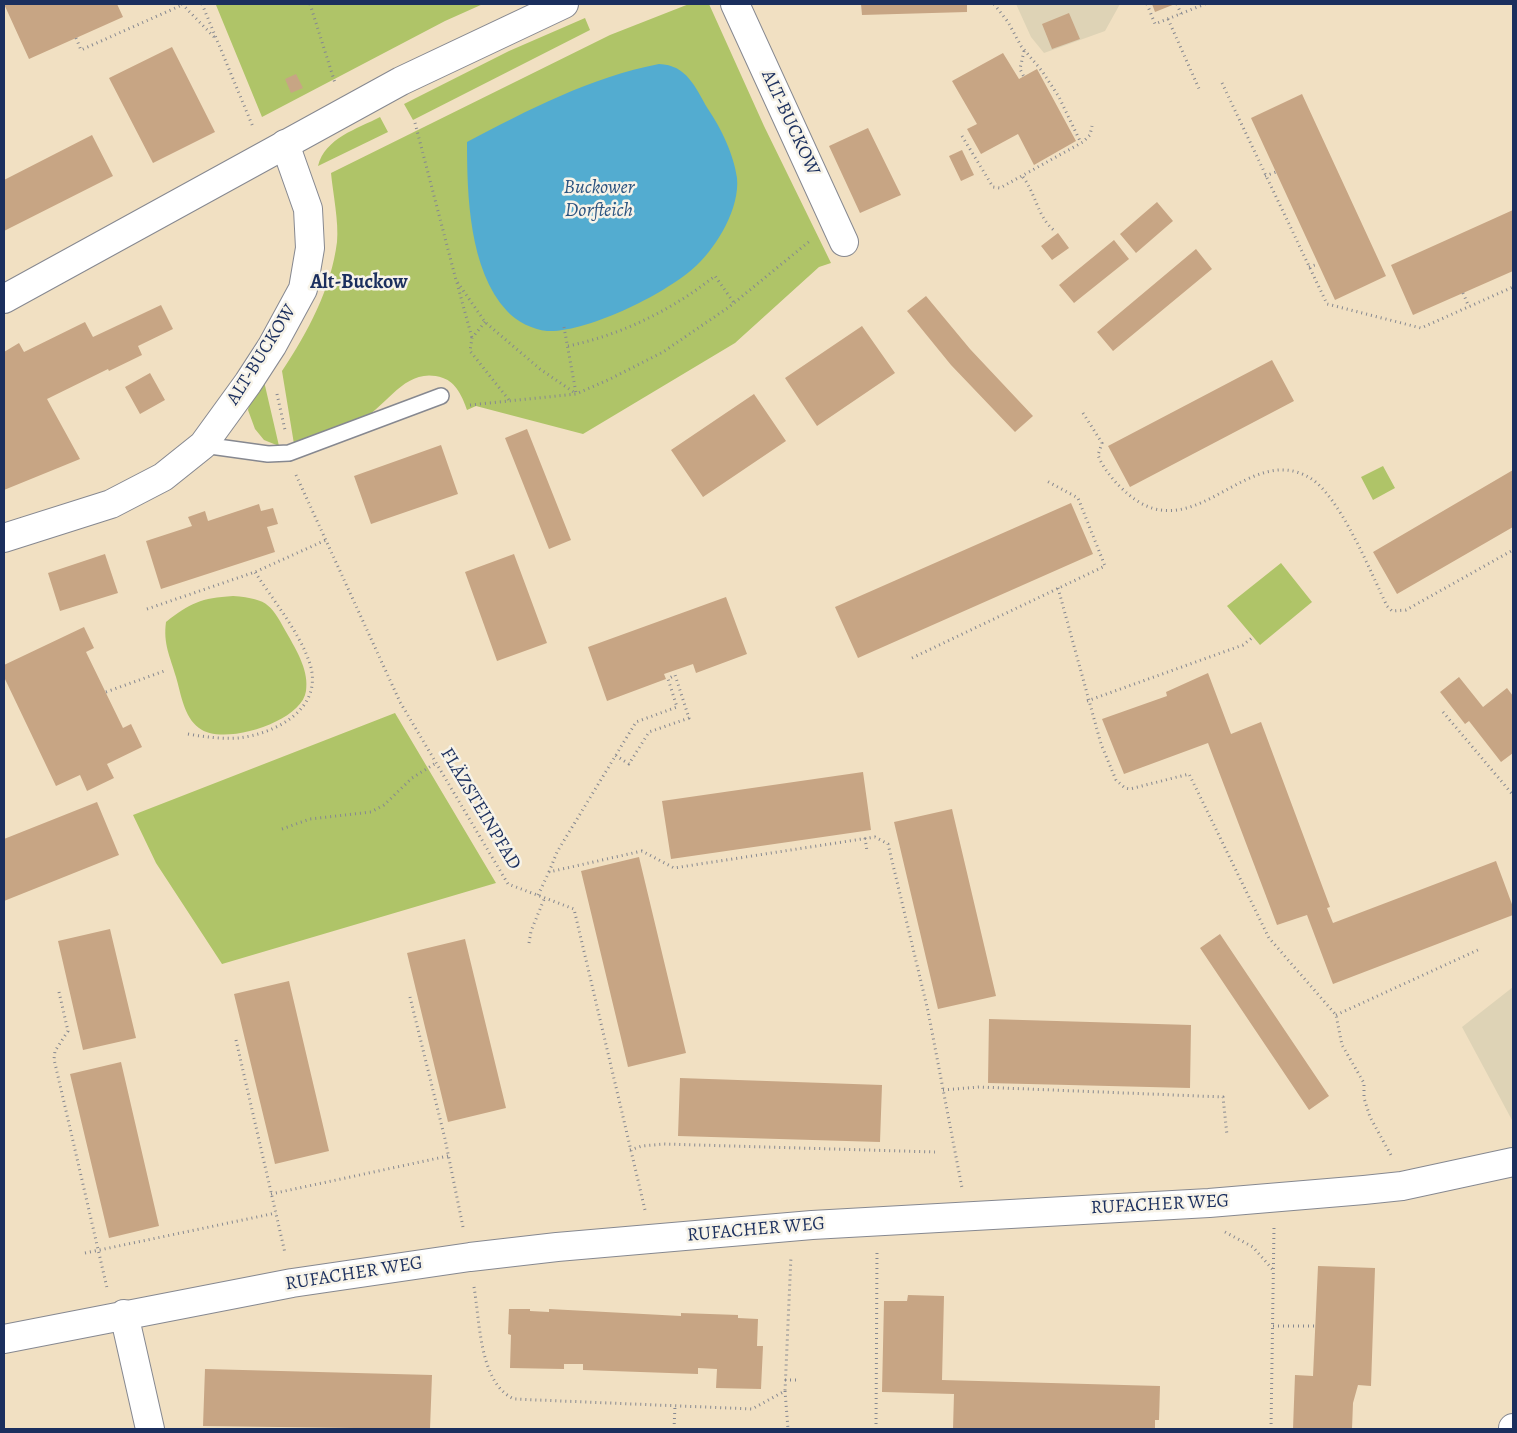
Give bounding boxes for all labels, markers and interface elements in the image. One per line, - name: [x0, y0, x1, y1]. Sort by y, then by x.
- street label: ALT-BUCKOW: [756, 67, 824, 179]
- water label: Buckower Dorfteich: [563, 176, 635, 223]
- district label: Alt-Buckow: [310, 271, 408, 295]
- street label: ALT-BUCKOW: [222, 301, 302, 409]
- street label: FLÄZSTEINPFAD: [435, 744, 525, 874]
- street label: RUFACHER WEG: [1090, 1190, 1230, 1220]
- street label: RUFACHER WEG: [686, 1213, 826, 1247]
- street label: RUFACHER WEG: [284, 1252, 424, 1296]

